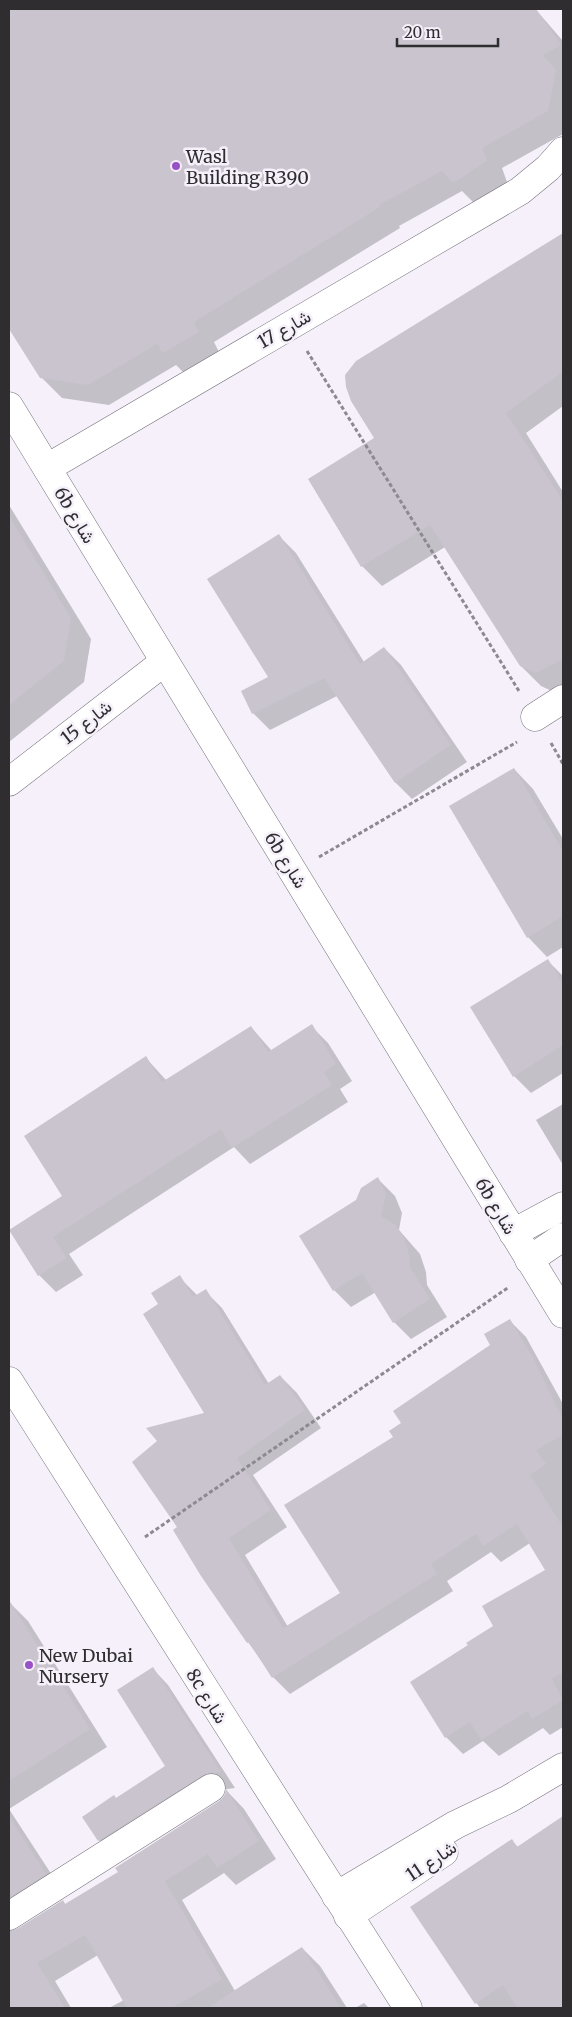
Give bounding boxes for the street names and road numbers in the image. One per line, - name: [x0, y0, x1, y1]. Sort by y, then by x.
- street label: شارع 17: [253, 305, 315, 354]
- street label: 6b شارع: [48, 482, 101, 548]
- street label: شارع 15: [56, 695, 117, 750]
- street label: 6b شارع: [259, 828, 312, 893]
- street label: 6b شارع: [469, 1173, 522, 1239]
- street label: 8c شارع: [180, 1664, 233, 1728]
- street label: شارع 11: [401, 1836, 461, 1887]

